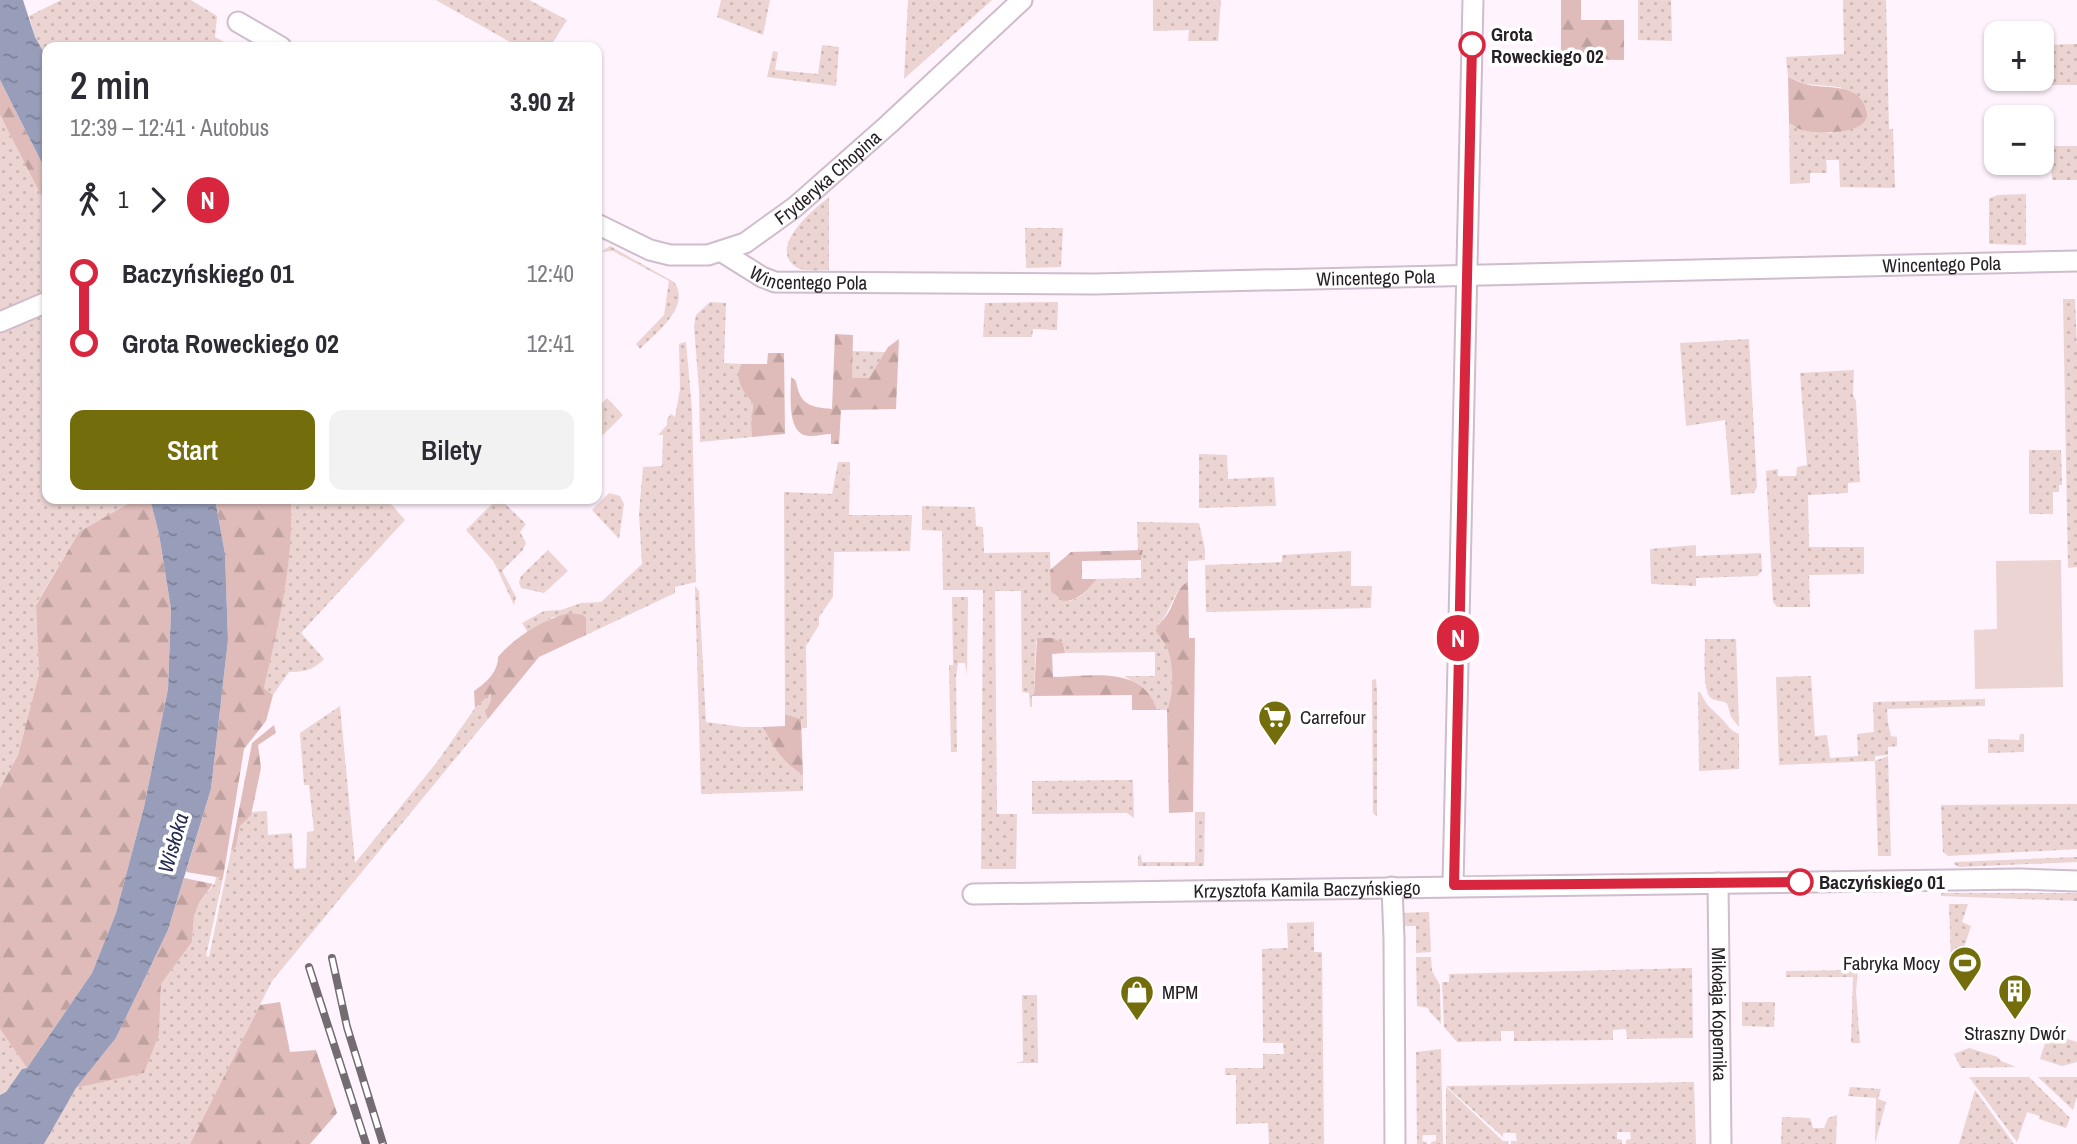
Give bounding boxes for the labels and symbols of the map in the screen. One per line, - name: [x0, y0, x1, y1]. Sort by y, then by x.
- place label: Grota Roweckiego 02: [1491, 21, 1604, 69]
- marker: Grota Roweckiego 02: [1459, 32, 1485, 58]
- street label: Fryderyka Chopina: [769, 124, 886, 231]
- street label: Wincentego Pola: [1882, 250, 2002, 279]
- street label: Wincentego Pola: [744, 259, 868, 296]
- street label: Wincentego Pola: [1316, 263, 1436, 292]
- line badge: N: [1435, 615, 1481, 661]
- supermarket icon: Carrefour: [1256, 698, 1294, 747]
- place label: Carrefour: [1300, 704, 1367, 730]
- water label: Wisłoka: [151, 810, 195, 876]
- marker: Baczyńskiego 01: [1787, 869, 1813, 895]
- place label: Baczyńskiego 01: [1819, 869, 1945, 895]
- street label: Krzysztofa Kamila Baczyńskiego: [1193, 875, 1421, 904]
- sports icon: Fabryka Mocy: [1946, 944, 1984, 993]
- street label: Mikołaja Kopernika: [1706, 947, 1733, 1081]
- place label: Fabryka Mocy: [1843, 950, 1940, 976]
- building icon: Straszny Dwór: [1996, 972, 2034, 1021]
- shop icon: MPM: [1118, 973, 1156, 1022]
- place label: MPM: [1162, 979, 1198, 1005]
- place label: Straszny Dwór: [1964, 1020, 2066, 1046]

